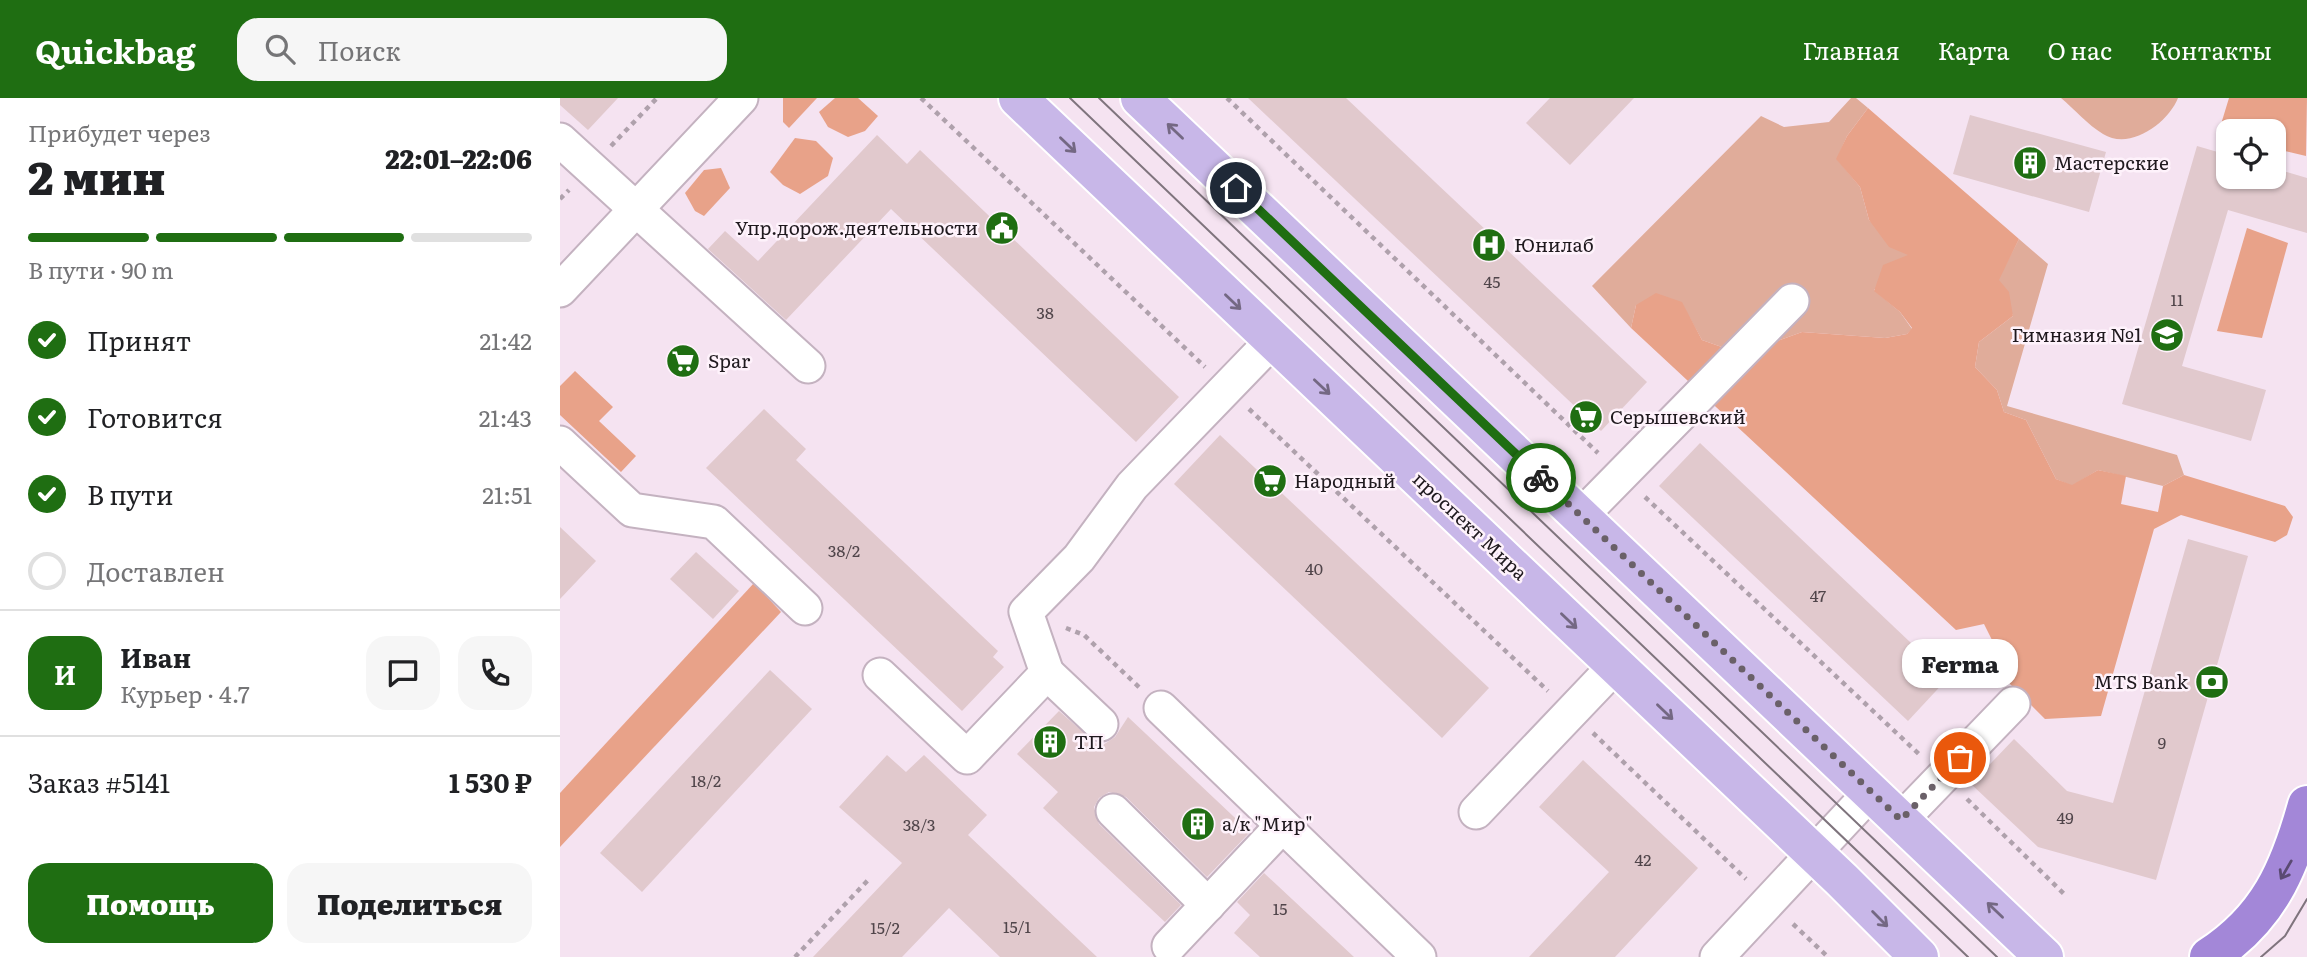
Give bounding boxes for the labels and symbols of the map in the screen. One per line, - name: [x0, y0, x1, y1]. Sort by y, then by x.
- one-way arrow: [1167, 122, 1184, 139]
- one-way arrow: [1059, 137, 1077, 153]
- building icon: Мастерские: [2011, 144, 2049, 182]
- place label: Мастерские: [2054, 148, 2169, 176]
- pin: [1206, 158, 1266, 218]
- public building icon: Упр.дорож.деятельности: [983, 209, 1021, 247]
- place label: Упр.дорож.деятельности: [735, 213, 978, 241]
- hospital icon: Юнилаб: [1470, 226, 1508, 264]
- place label: Юнилаб: [1514, 230, 1594, 258]
- house number: 45: [1484, 269, 1500, 293]
- house number: 11: [2170, 287, 2184, 311]
- one-way arrow: [1224, 293, 1241, 310]
- house number: 38: [1036, 300, 1054, 324]
- school or university icon: Гимназия №1: [2148, 316, 2186, 354]
- place label: Гимназия №1: [2012, 320, 2142, 348]
- supermarket icon: Spar: [664, 342, 702, 380]
- place label: Spar: [708, 346, 750, 374]
- one-way arrow: [1313, 378, 1330, 395]
- supermarket icon: Серышевский: [1567, 398, 1605, 436]
- place label: Серышевский: [1610, 402, 1746, 430]
- courier: [1506, 443, 1576, 513]
- supermarket icon: Народный: [1251, 462, 1289, 500]
- street label: проспект Мира: [1407, 465, 1535, 586]
- place label: Народный: [1294, 466, 1396, 494]
- house number: 38/2: [828, 538, 860, 562]
- house number: 40: [1305, 556, 1323, 580]
- house number: 47: [1810, 583, 1826, 607]
- one-way arrow: [1560, 612, 1577, 629]
- callout: Ferma: [1902, 639, 2018, 688]
- bank icon: MTS Bank: [2193, 663, 2231, 701]
- place label: MTS Bank: [2094, 667, 2188, 695]
- one-way arrow: [1656, 704, 1673, 721]
- building icon: ТП: [1031, 723, 1069, 761]
- place label: ТП: [1074, 727, 1104, 755]
- pin: [1930, 728, 1990, 788]
- house number: 9: [2158, 730, 2166, 754]
- house number: 18/2: [691, 768, 721, 792]
- building icon: а/к "Мир": [1179, 805, 1217, 843]
- house number: 49: [2056, 805, 2074, 829]
- place label: а/к "Мир": [1222, 809, 1313, 837]
- house number: 38/3: [903, 812, 935, 836]
- house number: 42: [1635, 847, 1651, 871]
- one-way arrow: [2279, 859, 2293, 879]
- house number: 15: [1273, 896, 1287, 920]
- one-way arrow: [1987, 901, 2004, 918]
- one-way arrow: [1872, 910, 1889, 927]
- house number: 15/1: [1003, 914, 1031, 938]
- house number: 15/2: [870, 915, 900, 939]

